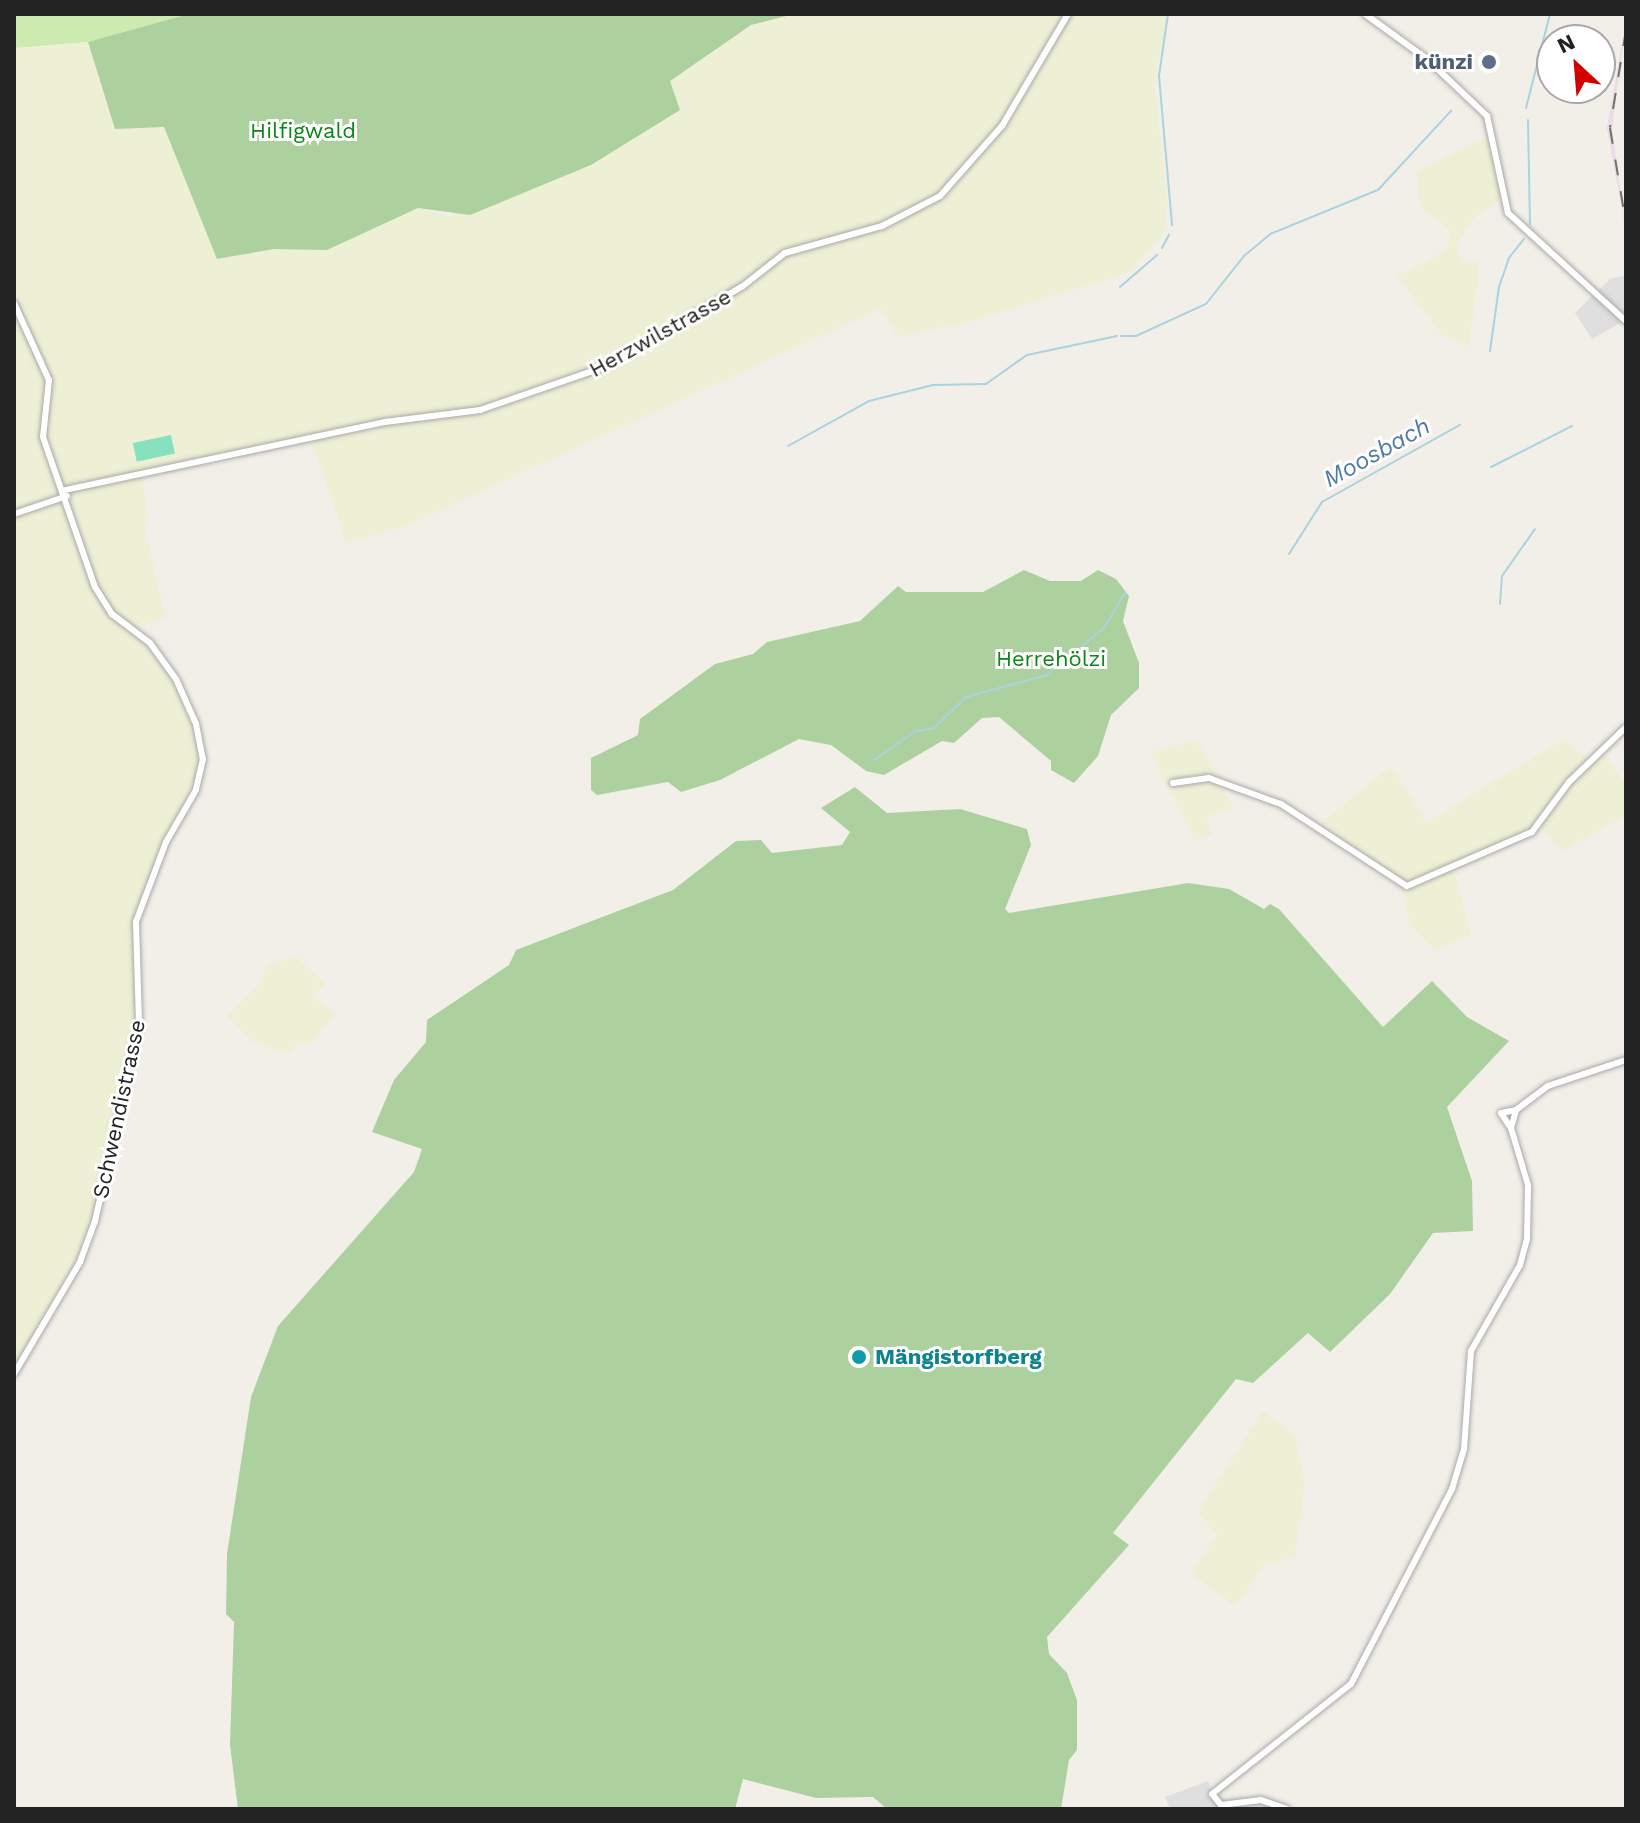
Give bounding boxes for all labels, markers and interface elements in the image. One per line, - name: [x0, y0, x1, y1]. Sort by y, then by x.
- north arrow: [1536, 24, 1616, 104]
- text: N: [1553, 29, 1579, 59]
- place label: künzi: [1414, 49, 1473, 75]
- marker: künzi: [1480, 53, 1498, 71]
- park label: Hilfigwald: [250, 118, 356, 144]
- street label: Herzwilstrasse: [584, 283, 736, 383]
- water label: Moosbach: [1319, 412, 1435, 494]
- park label: Herrehölzi: [996, 646, 1106, 672]
- street label: Schwendistrasse: [87, 1017, 151, 1201]
- place label: Mängistorfberg: [875, 1344, 1041, 1370]
- marker: Mängistorfberg: [850, 1348, 868, 1366]

